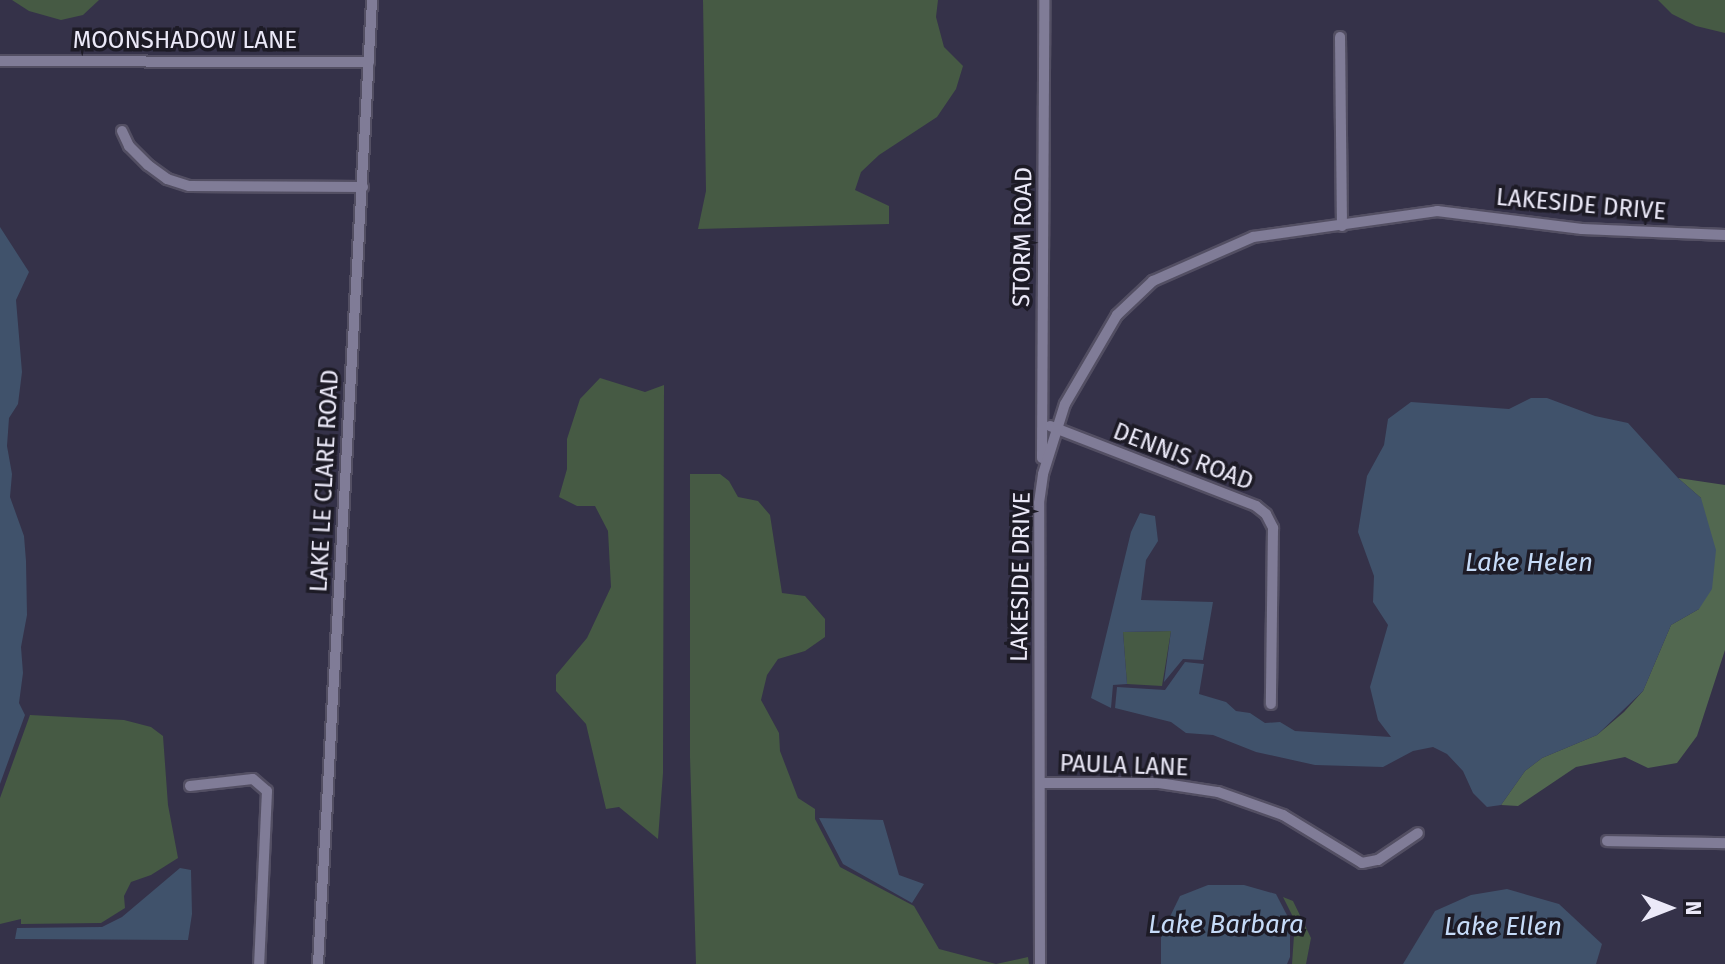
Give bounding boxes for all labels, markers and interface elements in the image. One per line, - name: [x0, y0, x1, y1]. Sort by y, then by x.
- street label: MOONSHADOW LANE: [73, 27, 297, 55]
- street label: STORM ROAD: [1007, 167, 1039, 307]
- street label: LAKESIDE DRIVE: [1495, 183, 1667, 227]
- street label: LAKE LE CLARE ROAD: [305, 369, 345, 593]
- street label: DENNIS ROAD: [1109, 417, 1257, 497]
- street label: LAKESIDE DRIVE: [1005, 492, 1037, 662]
- water label: Lake Helen: [1465, 547, 1593, 579]
- street label: PAULA LANE: [1059, 749, 1189, 783]
- north arrow: [1629, 868, 1709, 948]
- text: N: [1680, 901, 1707, 915]
- water label: Lake Barbara: [1148, 909, 1304, 941]
- water label: Lake Ellen: [1444, 911, 1562, 943]

